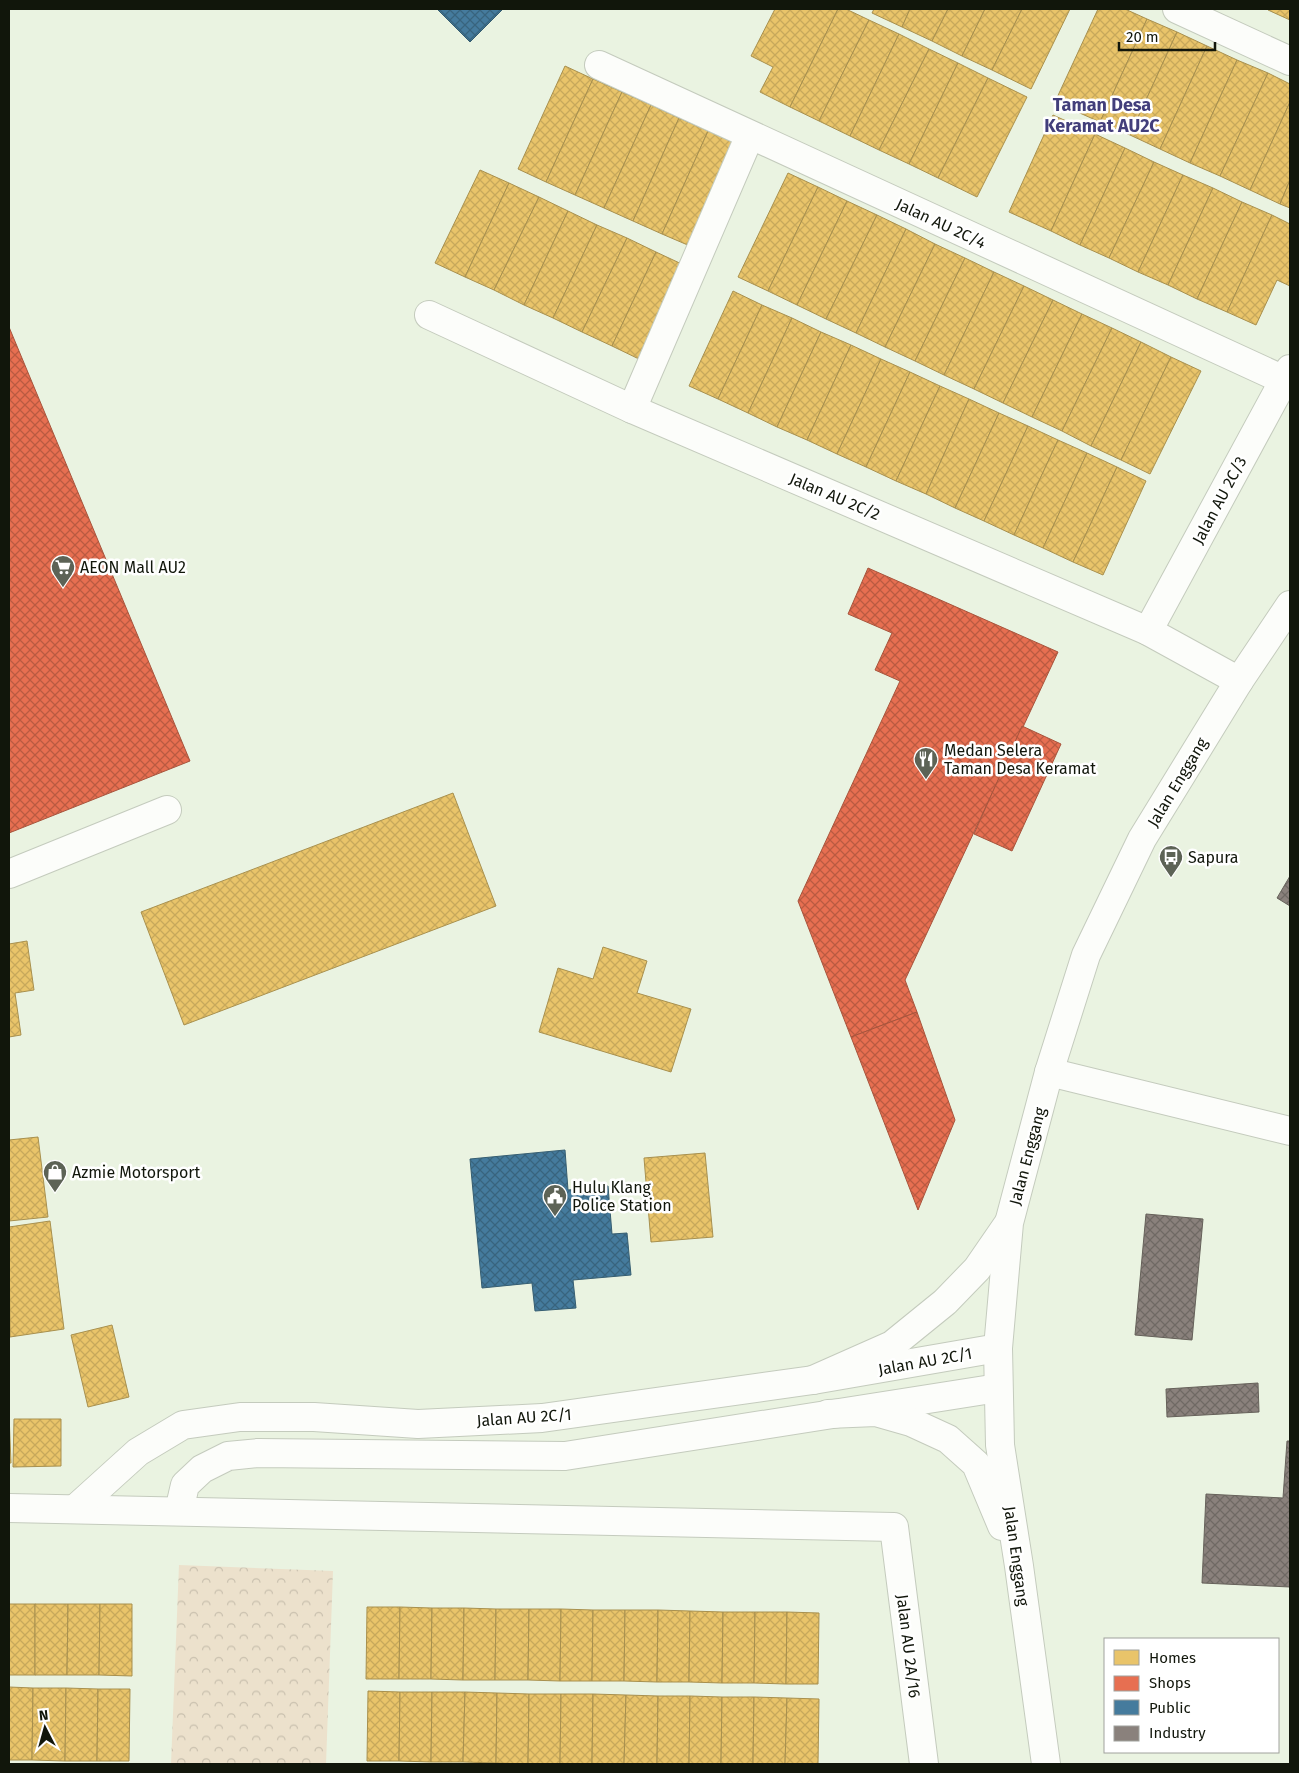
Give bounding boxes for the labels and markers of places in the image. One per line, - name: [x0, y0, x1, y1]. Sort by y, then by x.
- supermarket icon: AEON Mall AU2: [50, 554, 76, 588]
- place label: AEON Mall AU2: [80, 558, 186, 577]
- place label: Medan Selera Taman Desa Keramat: [944, 741, 1096, 778]
- restaurant icon: Medan Selera Taman Desa Keramat: [913, 746, 939, 780]
- bus stop icon: Sapura: [1158, 844, 1184, 878]
- place label: Sapura: [1188, 848, 1239, 867]
- shop icon: Azmie Motorsport: [42, 1159, 68, 1193]
- place label: Azmie Motorsport: [72, 1163, 200, 1182]
- place label: Hulu Klang Police Station: [572, 1178, 672, 1215]
- public building icon: Hulu Klang Police Station: [542, 1183, 568, 1217]

